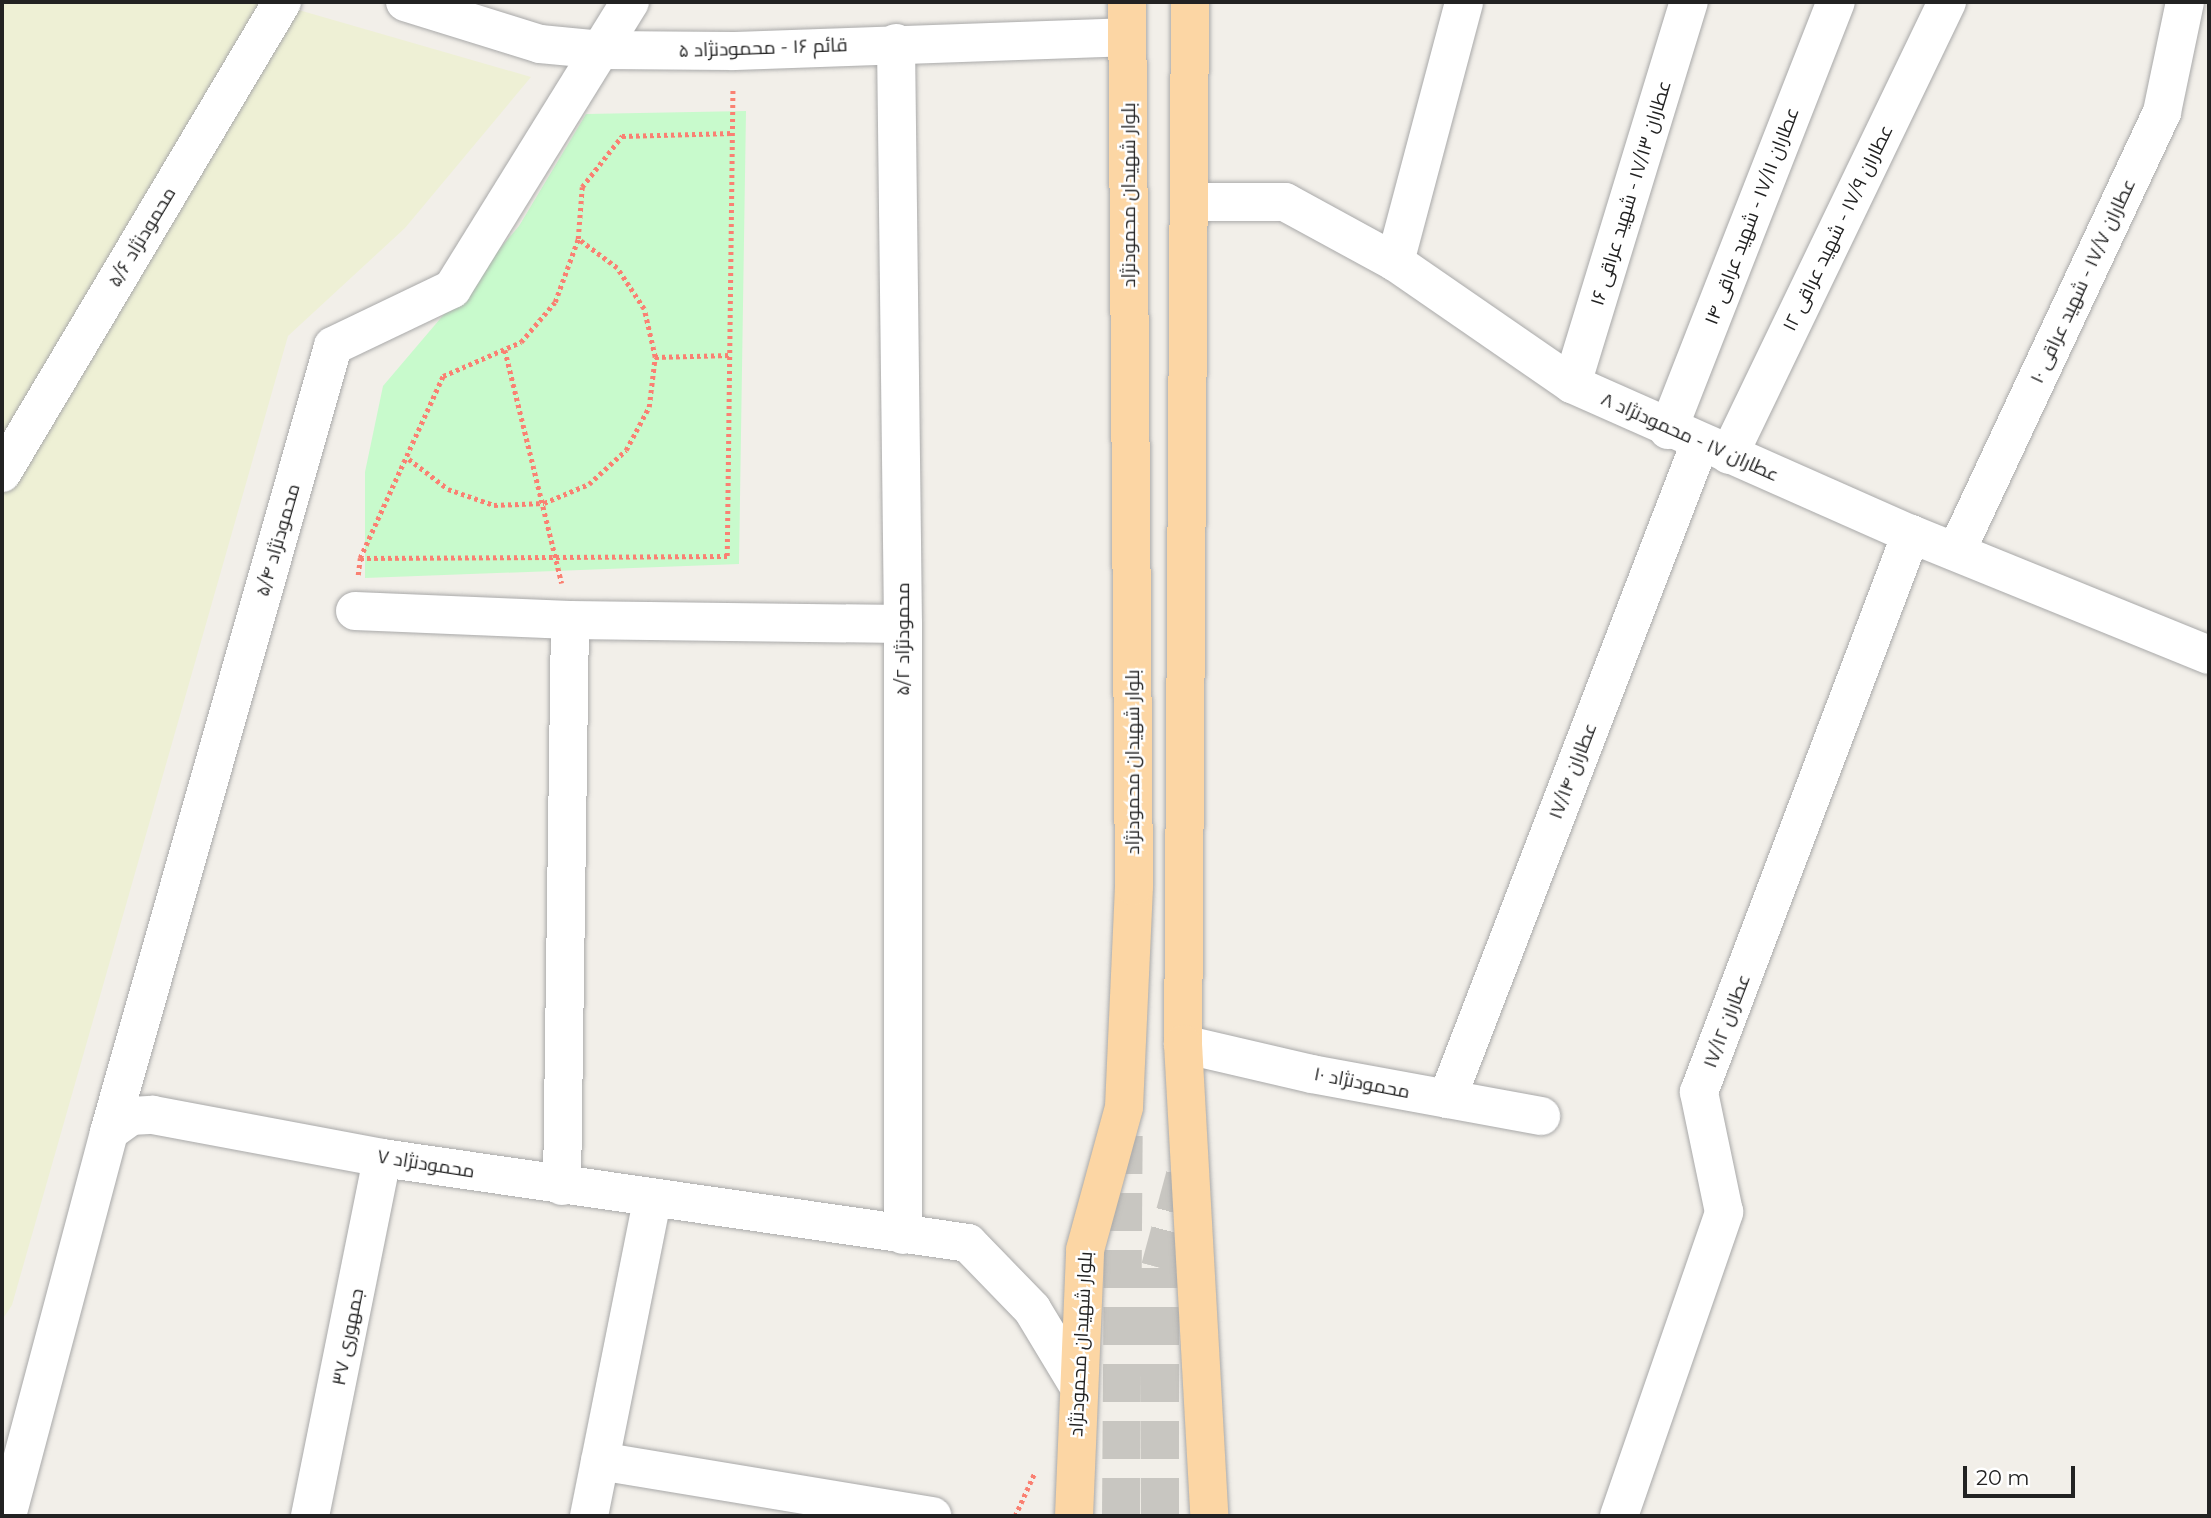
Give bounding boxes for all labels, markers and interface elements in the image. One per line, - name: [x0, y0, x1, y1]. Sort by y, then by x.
- street label: قائم ۱۶ - محمودنژاد ۵: [678, 34, 848, 62]
- street label: عطاران ۱۷/۱۳ - شهید عراقی ۱۶: [1586, 78, 1676, 308]
- street label: بلوار شهیدان محمودنژاد: [1118, 102, 1140, 288]
- street label: عطاران ۱۷/۱۱ - شهید عراقی ۱۴: [1700, 104, 1804, 328]
- street label: عطاران ۱۷/۹ - شهید عراقی ۱۲: [1778, 121, 1898, 335]
- street label: عطاران ۱۷/۷ - شهید عراقی ۱۰: [2026, 175, 2140, 387]
- street label: محمودنژاد ۵/۶: [103, 183, 181, 291]
- street label: عطاران ۱۷ - محمودنژاد ۸: [1598, 387, 1782, 487]
- street label: محمودنژاد ۵/۴: [251, 481, 305, 599]
- street label: محمودنژاد ۵/۲: [892, 582, 914, 696]
- street label: بلوار شهیدان محمودنژاد: [1122, 669, 1144, 855]
- street label: عطاران ۱۷/۱۴: [1544, 720, 1602, 822]
- street label: عطاران ۱۷/۱۲: [1699, 971, 1755, 1071]
- street label: محمودنژاد ۱۰: [1312, 1063, 1412, 1103]
- street label: محمودنژاد ۷: [376, 1145, 476, 1183]
- street label: بلوار شهیدان محمودنژاد: [1065, 1251, 1097, 1437]
- street label: جمهوری ۳۷: [327, 1286, 369, 1388]
- scale bar: [1966, 1452, 2078, 1496]
- text: 20 m: [1976, 1465, 2030, 1490]

